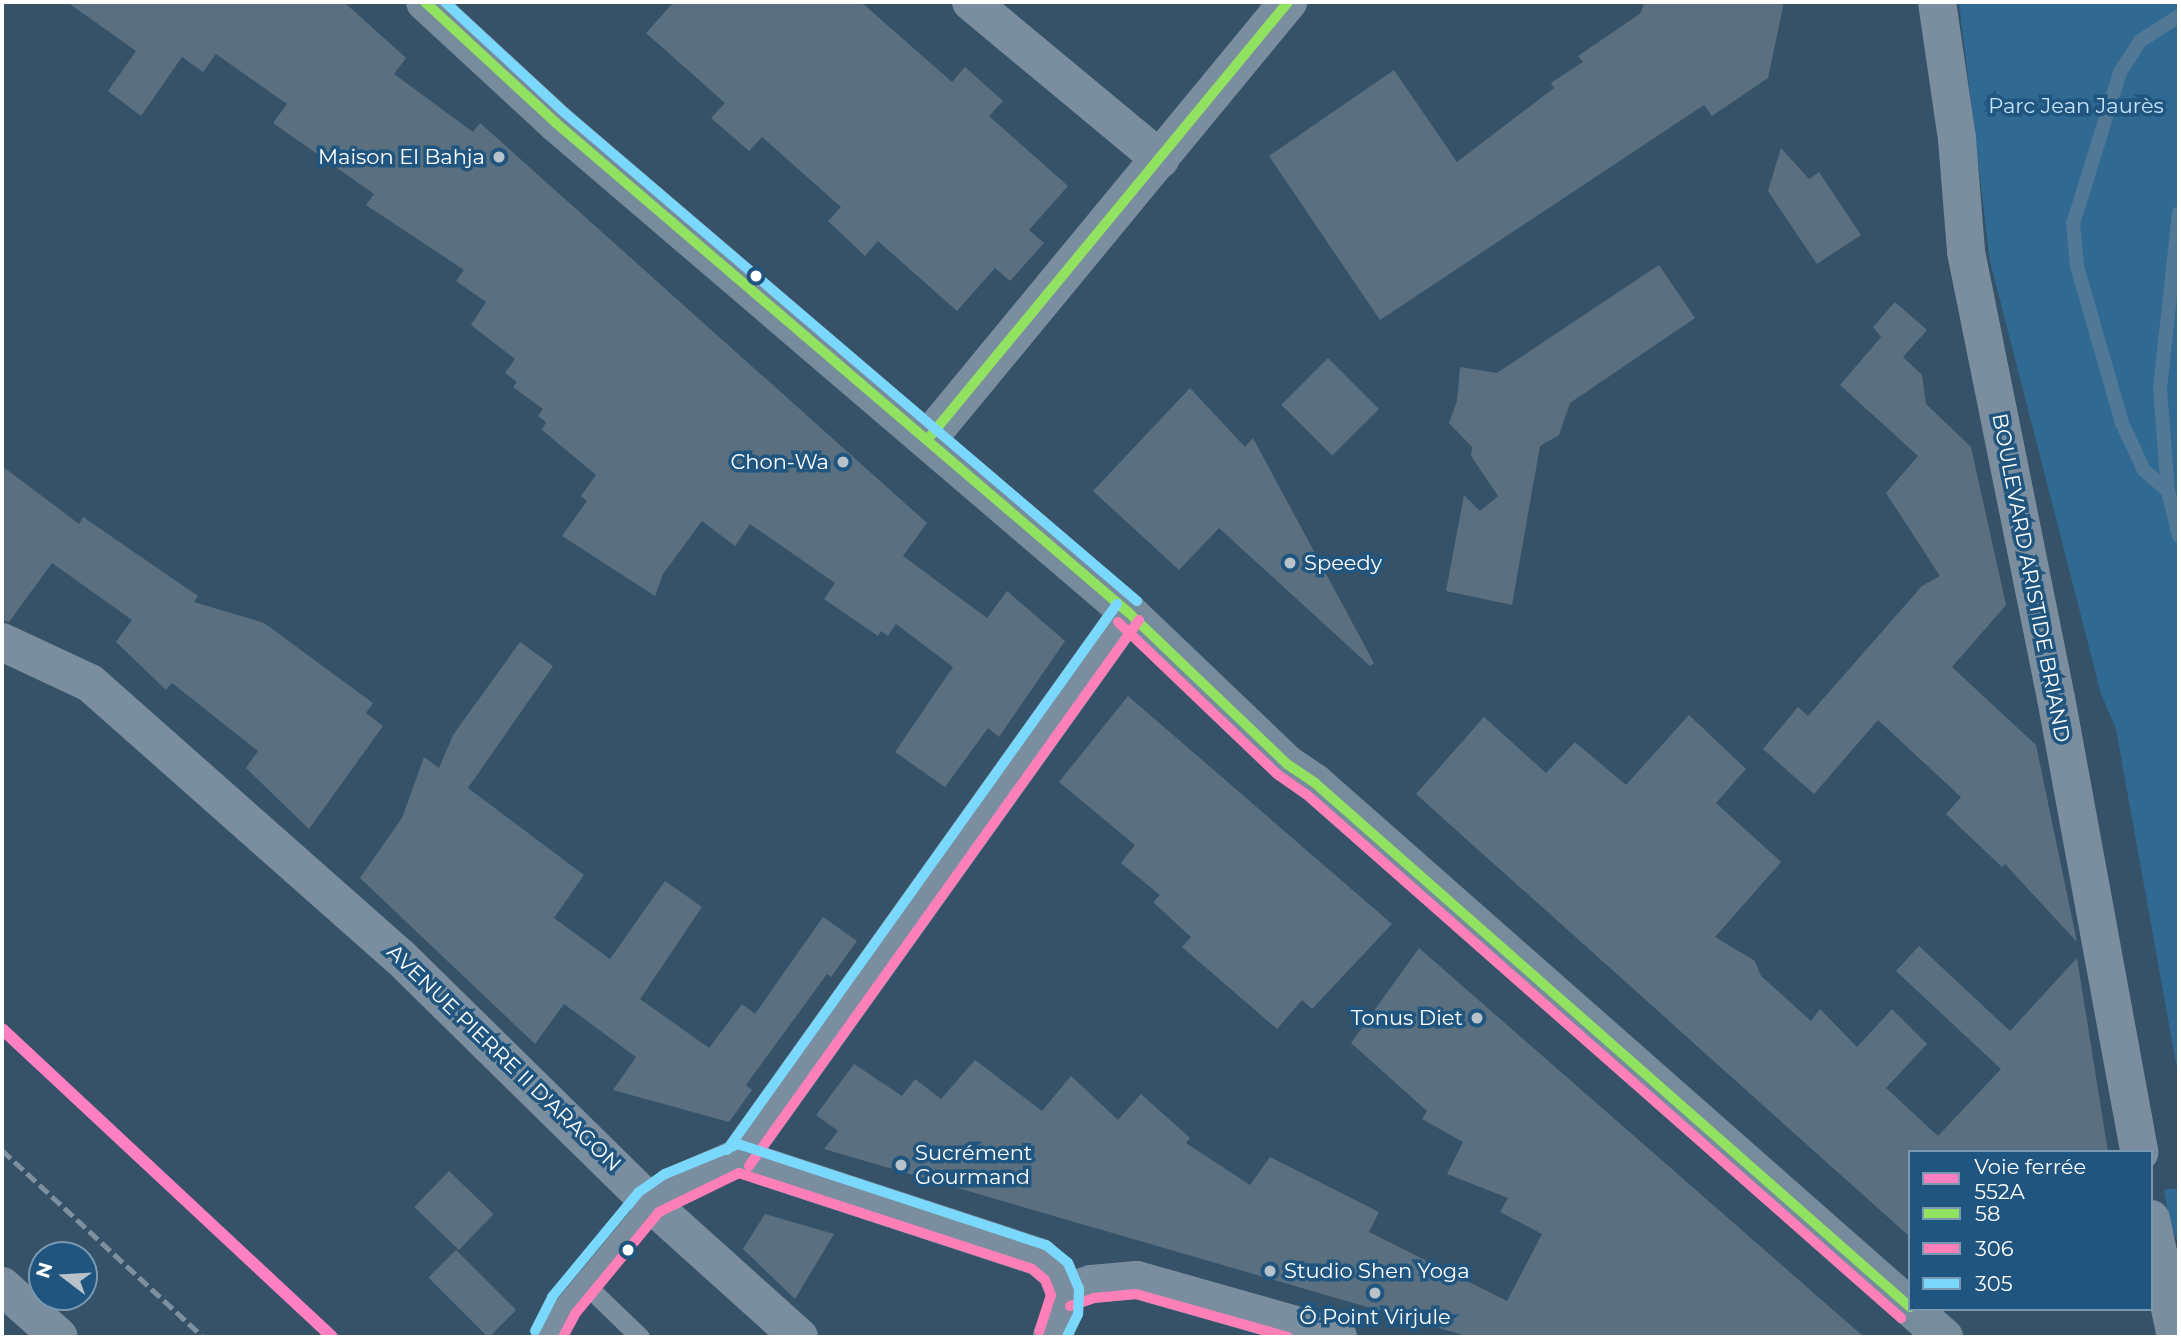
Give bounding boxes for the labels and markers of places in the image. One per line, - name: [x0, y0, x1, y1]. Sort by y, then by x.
- place label: Maison El Bahja: [318, 144, 485, 170]
- marker: Maison El Bahja: [491, 149, 507, 165]
- unlabelled marker: [749, 269, 763, 283]
- place label: Chon-Wa: [730, 449, 829, 475]
- marker: Chon-Wa: [835, 454, 851, 470]
- place label: Speedy: [1304, 550, 1382, 576]
- marker: Speedy: [1282, 555, 1298, 571]
- place label: Tonus Diet: [1351, 1005, 1463, 1031]
- marker: Tonus Diet: [1469, 1010, 1485, 1026]
- place label: Sucrément Gourmand: [915, 1140, 1032, 1190]
- marker: Sucrément Gourmand: [893, 1157, 909, 1173]
- unlabelled marker: [621, 1243, 635, 1257]
- place label: Studio Shen Yoga: [1284, 1258, 1470, 1284]
- marker: Studio Shen Yoga: [1262, 1263, 1278, 1279]
- marker: Ô Point Virjule: [1367, 1285, 1383, 1301]
- place label: Ô Point Virjule: [1299, 1304, 1451, 1330]

